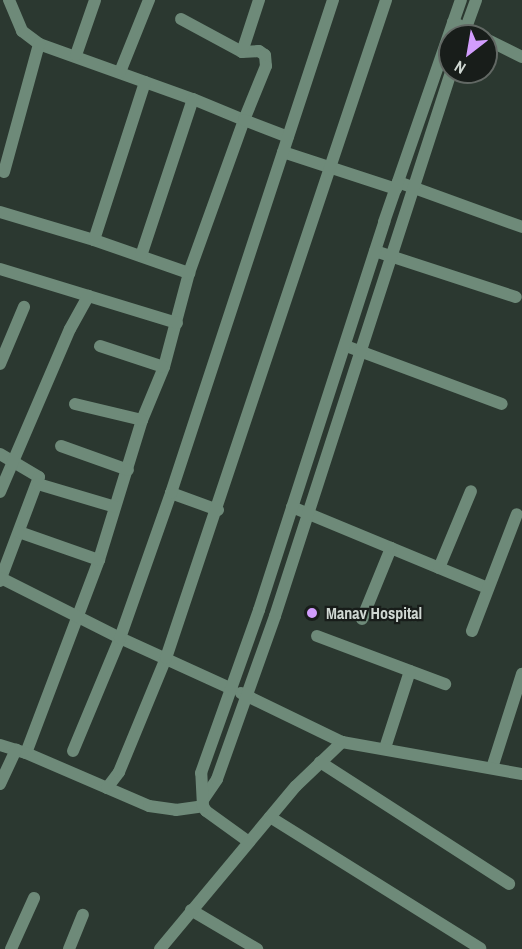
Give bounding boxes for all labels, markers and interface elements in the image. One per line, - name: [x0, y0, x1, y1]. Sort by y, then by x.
- north arrow: [438, 24, 498, 84]
- text: N: [450, 56, 469, 80]
- place label: Manav Hospital: [326, 603, 422, 623]
- marker: Manav Hospital: [303, 604, 321, 622]

